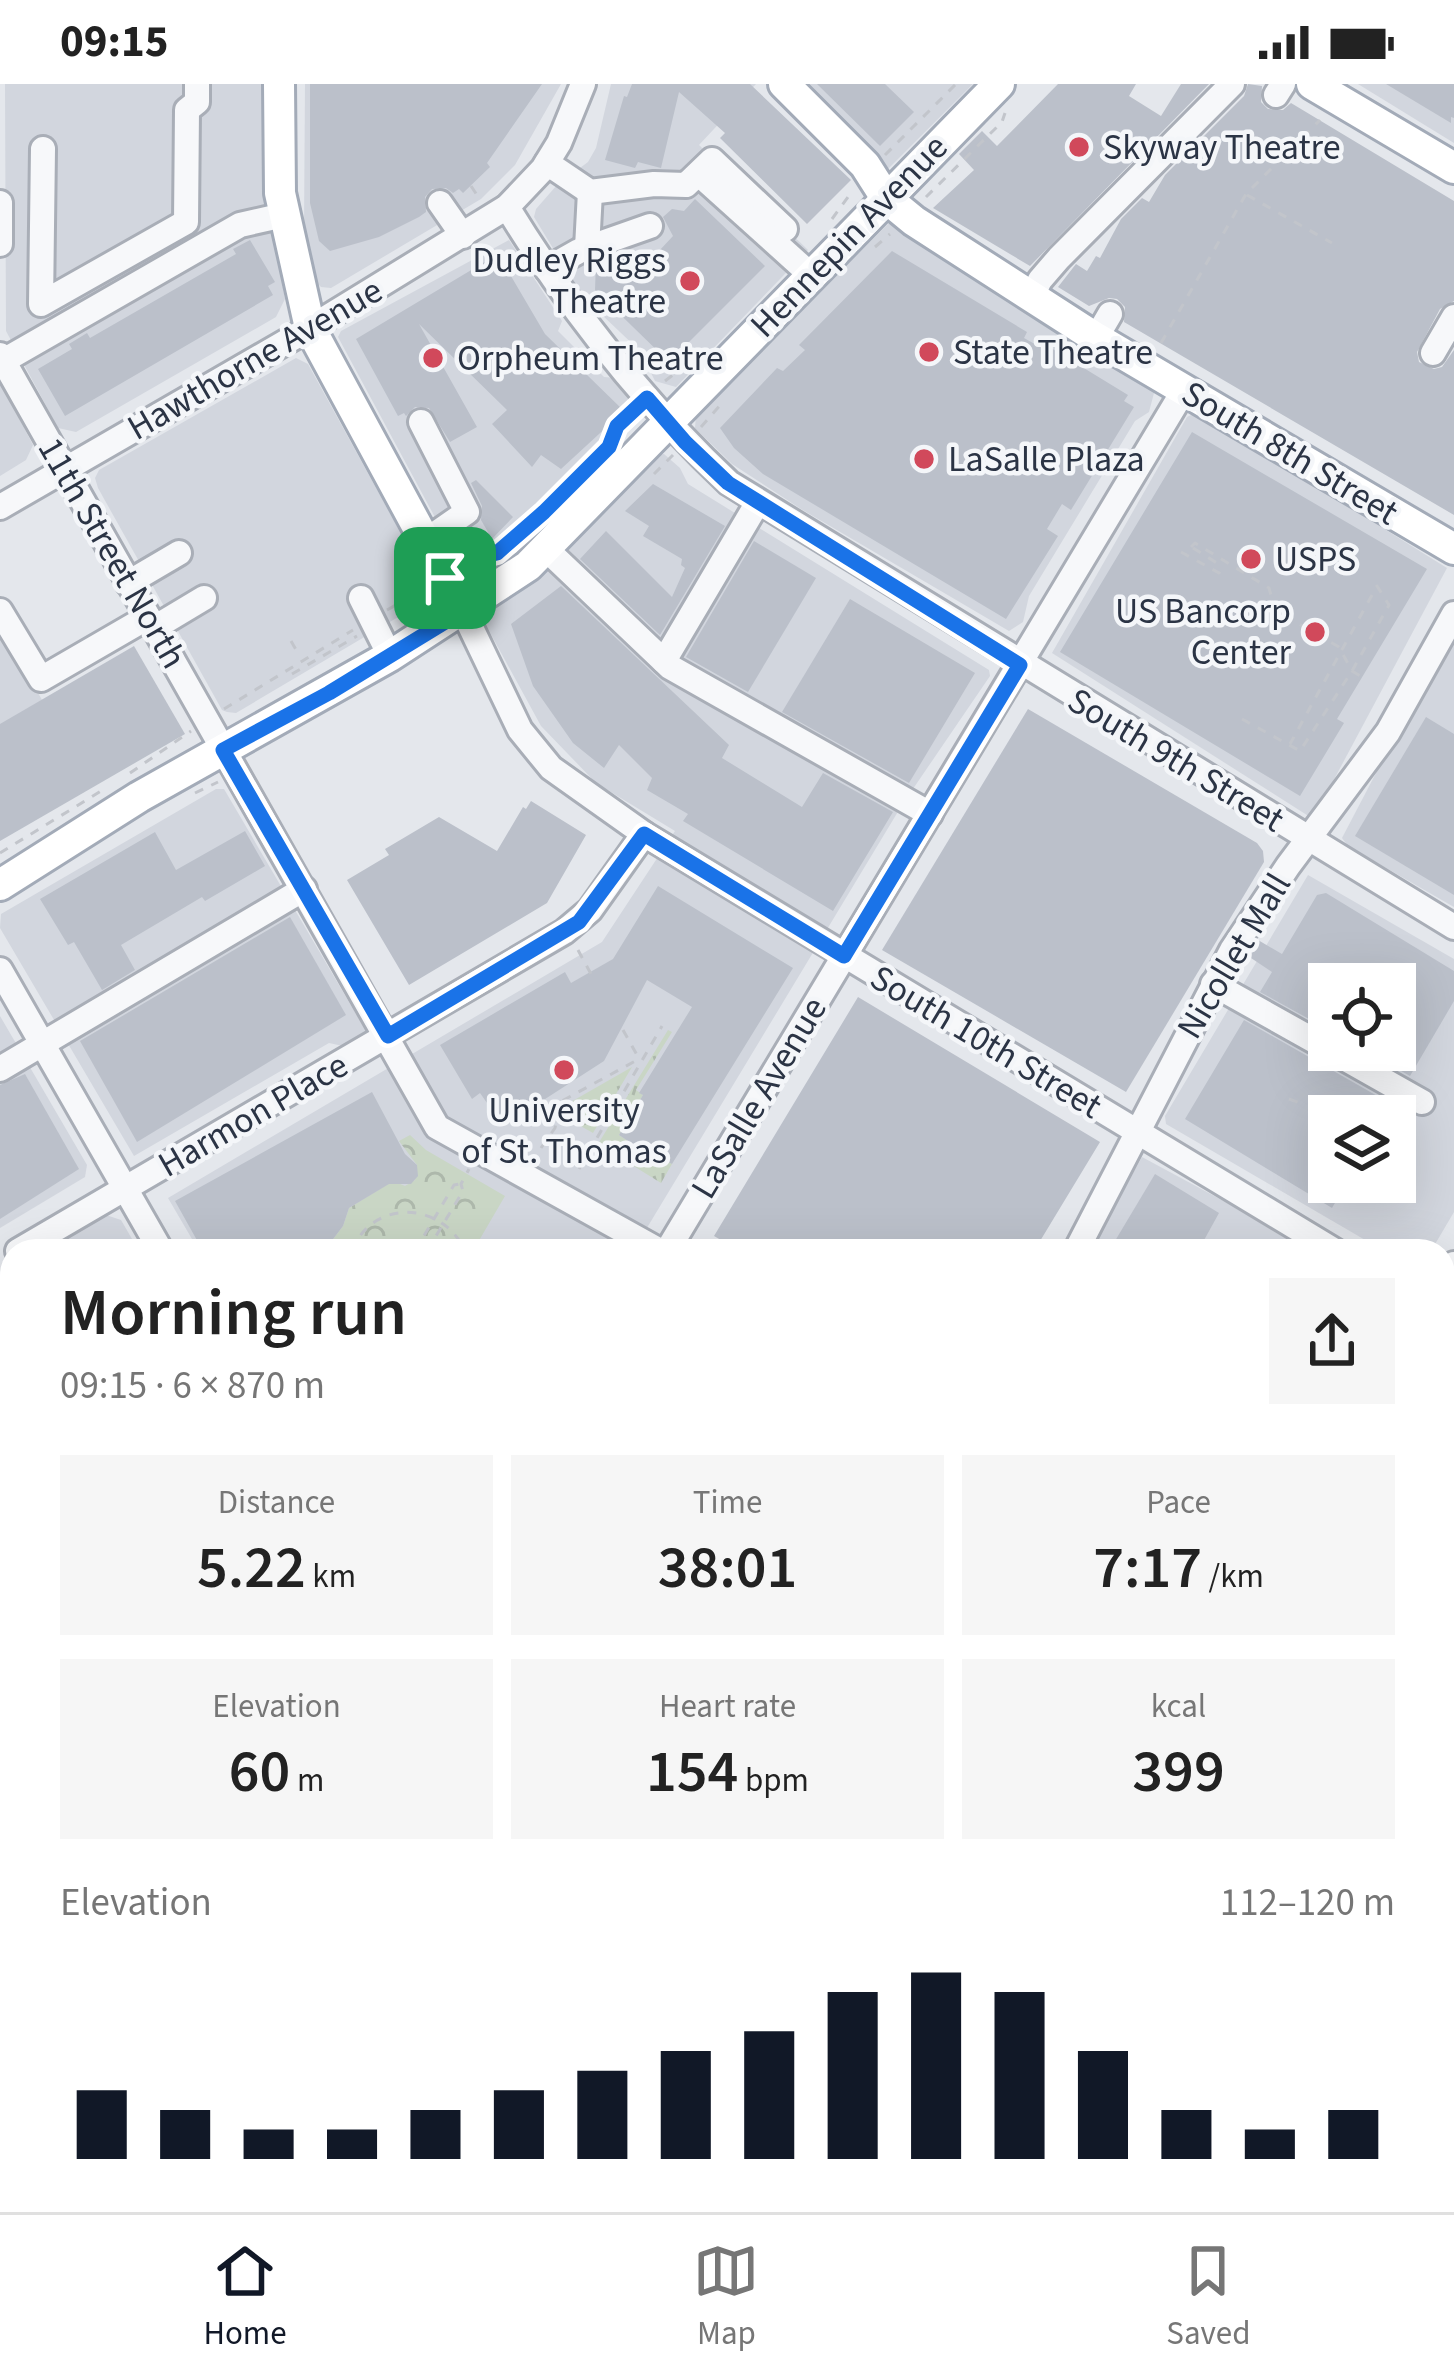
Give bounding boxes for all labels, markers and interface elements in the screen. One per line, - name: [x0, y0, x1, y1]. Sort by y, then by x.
- text: 09:15: [60, 10, 169, 74]
- place label: Skyway Theatre: [1103, 122, 1341, 173]
- street label: Hennepin Avenue: [739, 123, 959, 349]
- marker: Skyway Theatre: [1066, 134, 1092, 160]
- place label: Dudley Riggs Theatre: [472, 235, 666, 327]
- street label: Hawthorne Avenue: [118, 265, 392, 453]
- marker: Dudley Riggs Theatre: [677, 268, 703, 294]
- place label: State Theatre: [953, 327, 1153, 378]
- place label: Orpheum Theatre: [457, 333, 724, 384]
- marker: State Theatre: [916, 339, 942, 365]
- marker: Orpheum Theatre: [420, 345, 446, 371]
- street label: South 8th Street: [1172, 368, 1408, 538]
- street label: 11th Street North: [25, 428, 199, 678]
- place label: LaSalle Plaza: [948, 434, 1145, 485]
- marker: LaSalle Plaza: [911, 446, 937, 472]
- pin: [394, 527, 496, 629]
- place label: USPS: [1275, 534, 1356, 585]
- icon: arrive: [412, 545, 478, 611]
- marker: USPS: [1238, 546, 1264, 572]
- place label: US Bancorp Center: [1115, 586, 1291, 678]
- marker: US Bancorp Center: [1302, 619, 1328, 645]
- street label: South 9th Street: [1058, 675, 1294, 845]
- street label: Nicollet Mall: [1164, 863, 1304, 1049]
- street label: South 10th Street: [860, 953, 1112, 1131]
- map controls: [1308, 963, 1416, 1203]
- button: locate: [1308, 963, 1416, 1071]
- street label: LaSalle Avenue: [679, 987, 839, 1209]
- street label: Harmon Place: [149, 1040, 357, 1190]
- marker: University of St. Thomas: [551, 1057, 577, 1083]
- place label: University of St. Thomas: [461, 1085, 667, 1177]
- button: layers: [1308, 1095, 1416, 1203]
- text: Morning run: [60, 1266, 407, 1360]
- button: share: [1269, 1278, 1395, 1404]
- text: 09:15 · 6 × 870 m: [60, 1358, 325, 1414]
- text: Distance: [218, 1479, 335, 1526]
- text: Time: [693, 1479, 762, 1526]
- text: Pace: [1146, 1479, 1211, 1526]
- text: 5.22: [197, 1526, 306, 1611]
- text: 38:01: [658, 1526, 797, 1611]
- text: 7:17: [1093, 1526, 1202, 1611]
- text: km: [306, 1553, 356, 1600]
- text: /km: [1202, 1553, 1264, 1600]
- text: Elevation: [212, 1683, 341, 1730]
- text: Heart rate: [659, 1683, 796, 1730]
- text: kcal: [1151, 1683, 1206, 1730]
- text: 60: [229, 1730, 290, 1815]
- text: 154: [646, 1730, 738, 1815]
- text: 399: [1132, 1730, 1225, 1815]
- text: m: [290, 1757, 324, 1804]
- text: bpm: [738, 1757, 809, 1804]
- text: Elevation: [60, 1875, 212, 1931]
- text: 112–120 m: [1220, 1875, 1395, 1931]
- tab: Home: [203, 2238, 287, 2357]
- tab: Map: [693, 2238, 759, 2357]
- tab: Saved: [1166, 2238, 1251, 2357]

